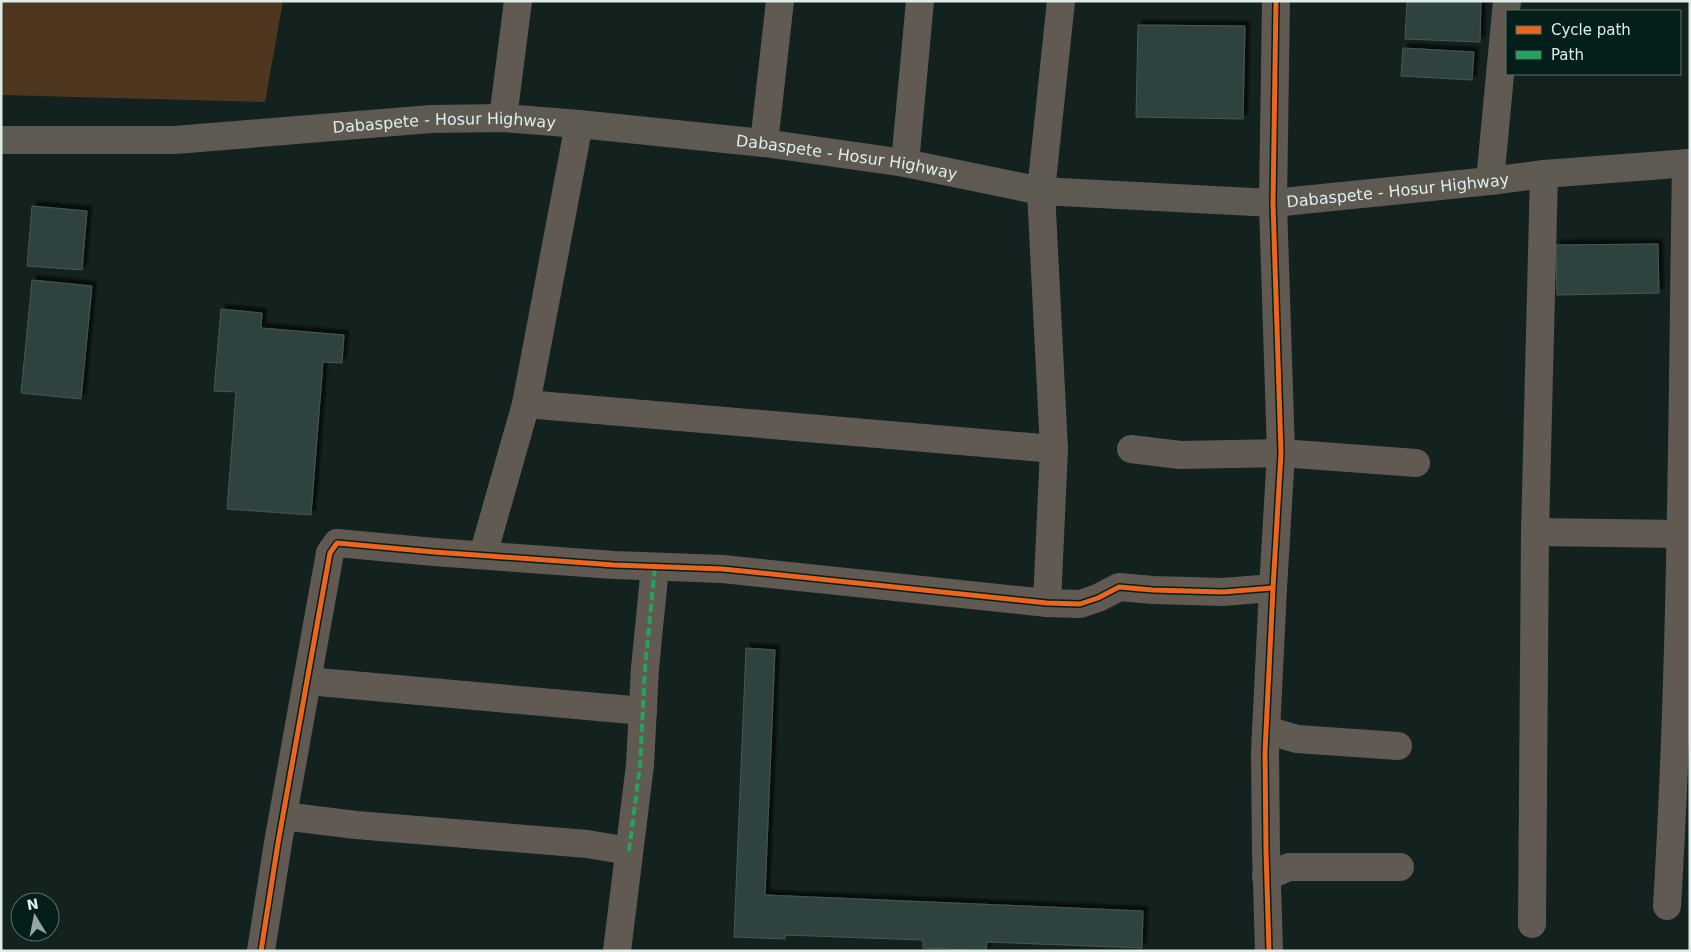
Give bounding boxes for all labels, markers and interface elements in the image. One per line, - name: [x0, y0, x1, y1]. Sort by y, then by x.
- legend: [1506, 10, 1681, 75]
- text: Cycle path: [1551, 21, 1631, 39]
- text: Path: [1551, 46, 1584, 64]
- street label: Dabaspete - Hosur Highway: [332, 108, 557, 137]
- street label: Dabaspete - Hosur Highway: [735, 131, 959, 183]
- street label: Dabaspete - Hosur Highway: [1285, 169, 1510, 211]
- north arrow: [10, 892, 60, 942]
- text: N: [26, 895, 40, 913]

